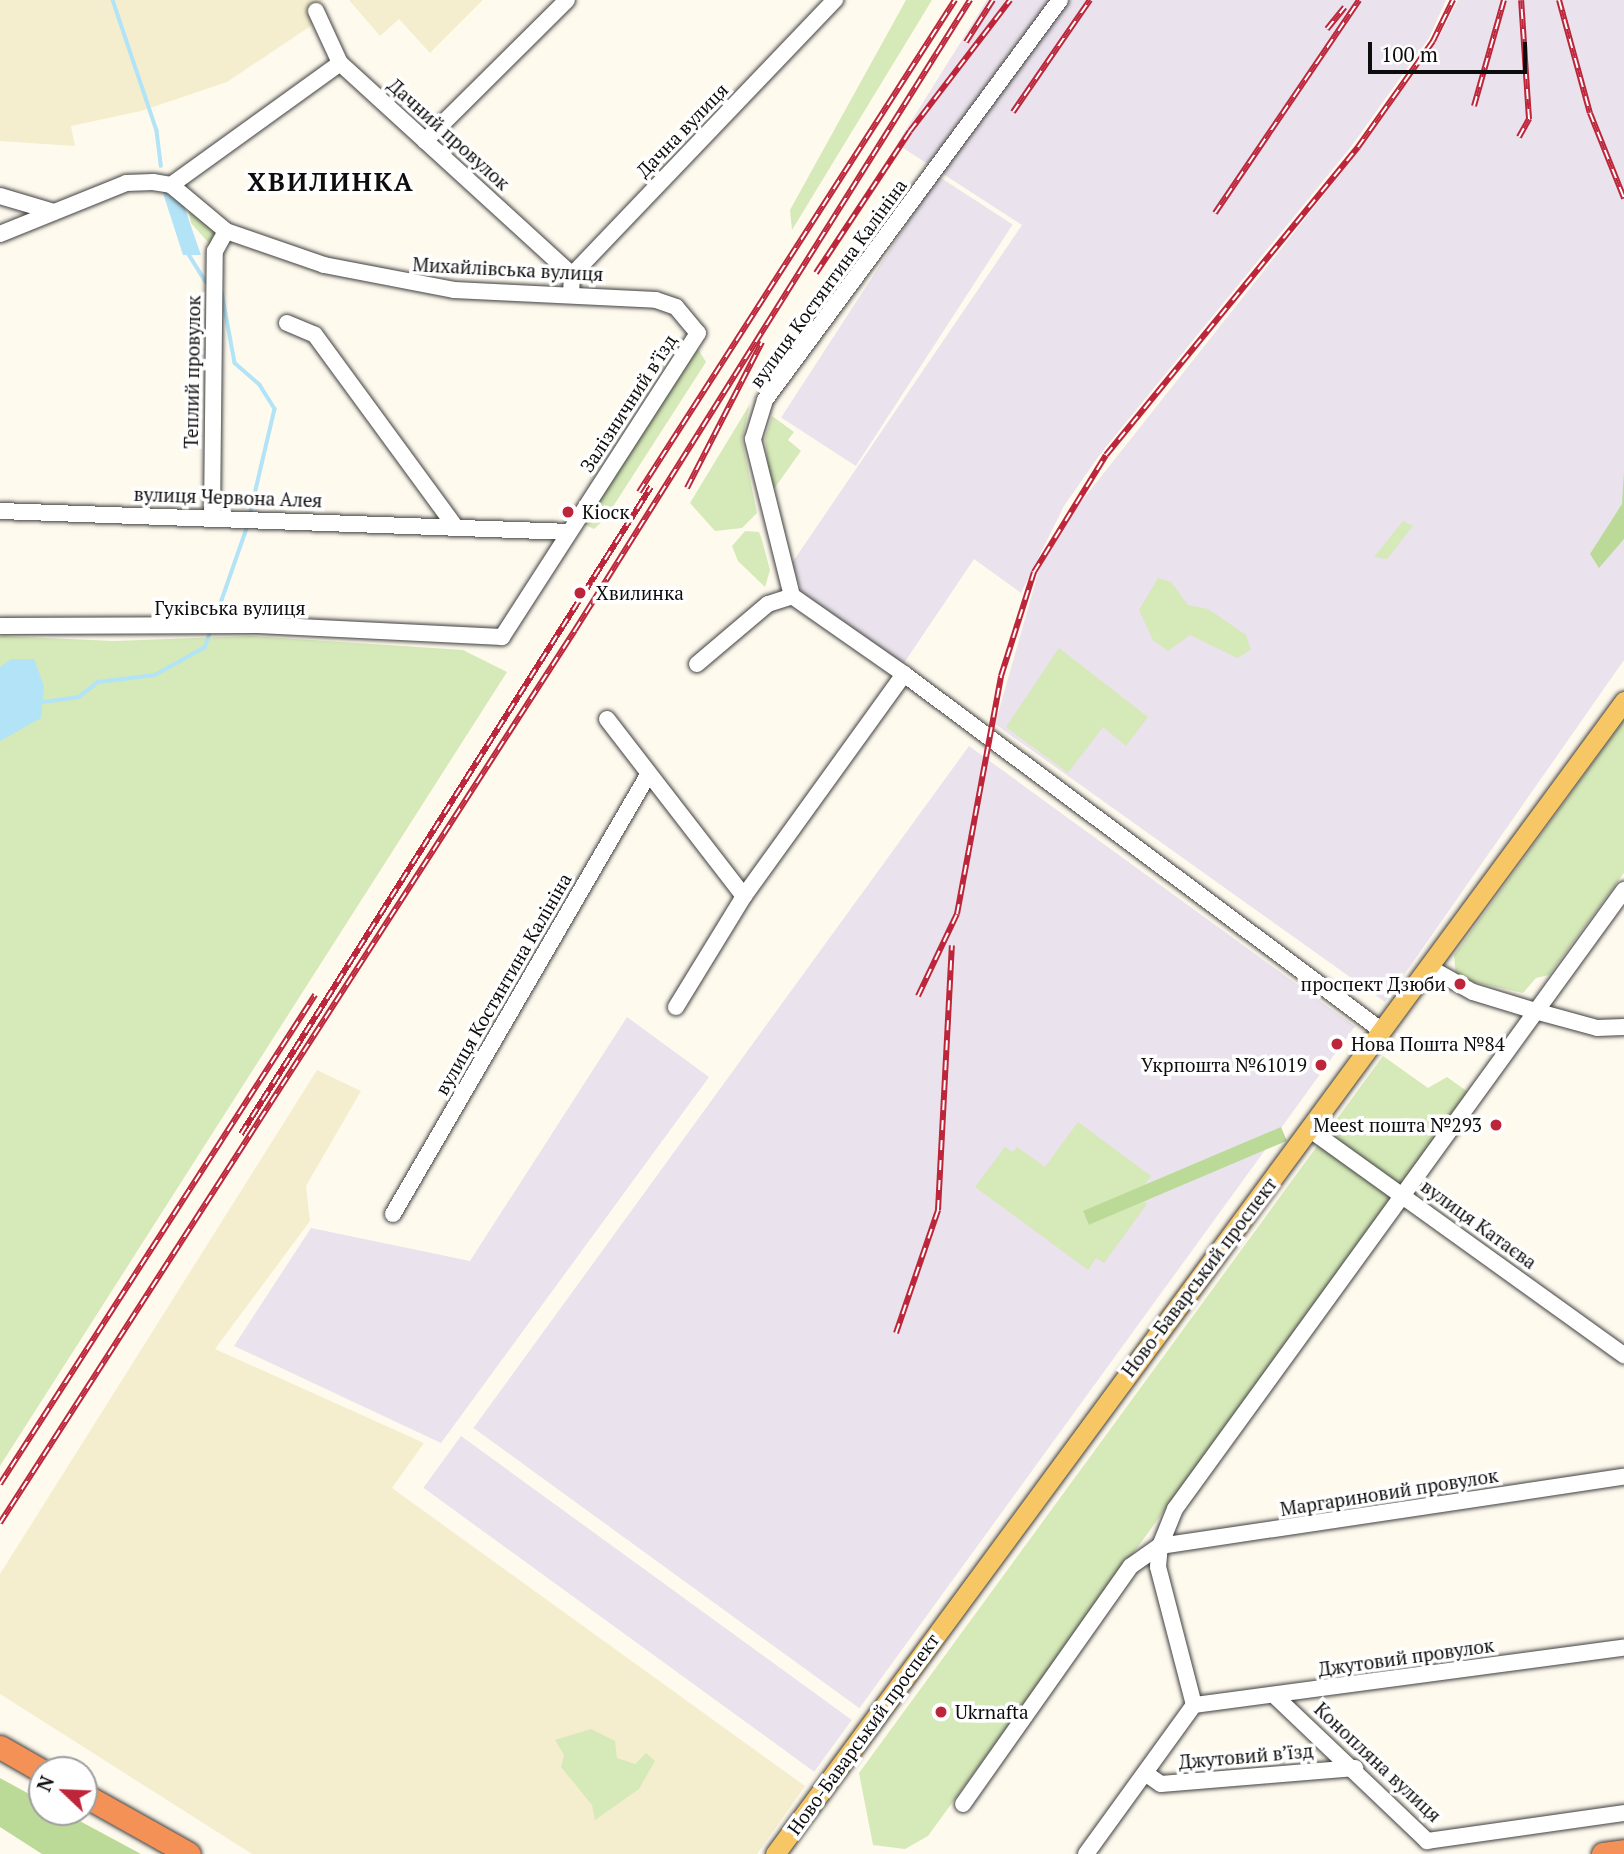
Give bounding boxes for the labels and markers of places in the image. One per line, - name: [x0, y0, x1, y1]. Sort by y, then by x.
- place label: Кіоск: [582, 501, 630, 523]
- marker: Кіоск: [560, 504, 576, 520]
- place label: Хвилинка: [596, 582, 684, 604]
- marker: Хвилинка: [570, 583, 590, 603]
- place label: проспект Дзюби: [1300, 973, 1446, 995]
- marker: проспект Дзюби: [1452, 976, 1468, 992]
- place label: Нова Пошта №84: [1351, 1033, 1505, 1055]
- marker: Нова Пошта №84: [1329, 1036, 1345, 1052]
- place label: Укрпошта №61019: [1141, 1054, 1307, 1076]
- marker: Укрпошта №61019: [1313, 1057, 1329, 1073]
- place label: Meest пошта №293: [1313, 1114, 1482, 1136]
- marker: Meest пошта №293: [1488, 1117, 1504, 1133]
- place label: Ukrnafta: [955, 1701, 1029, 1723]
- marker: Ukrnafta: [933, 1704, 949, 1720]

